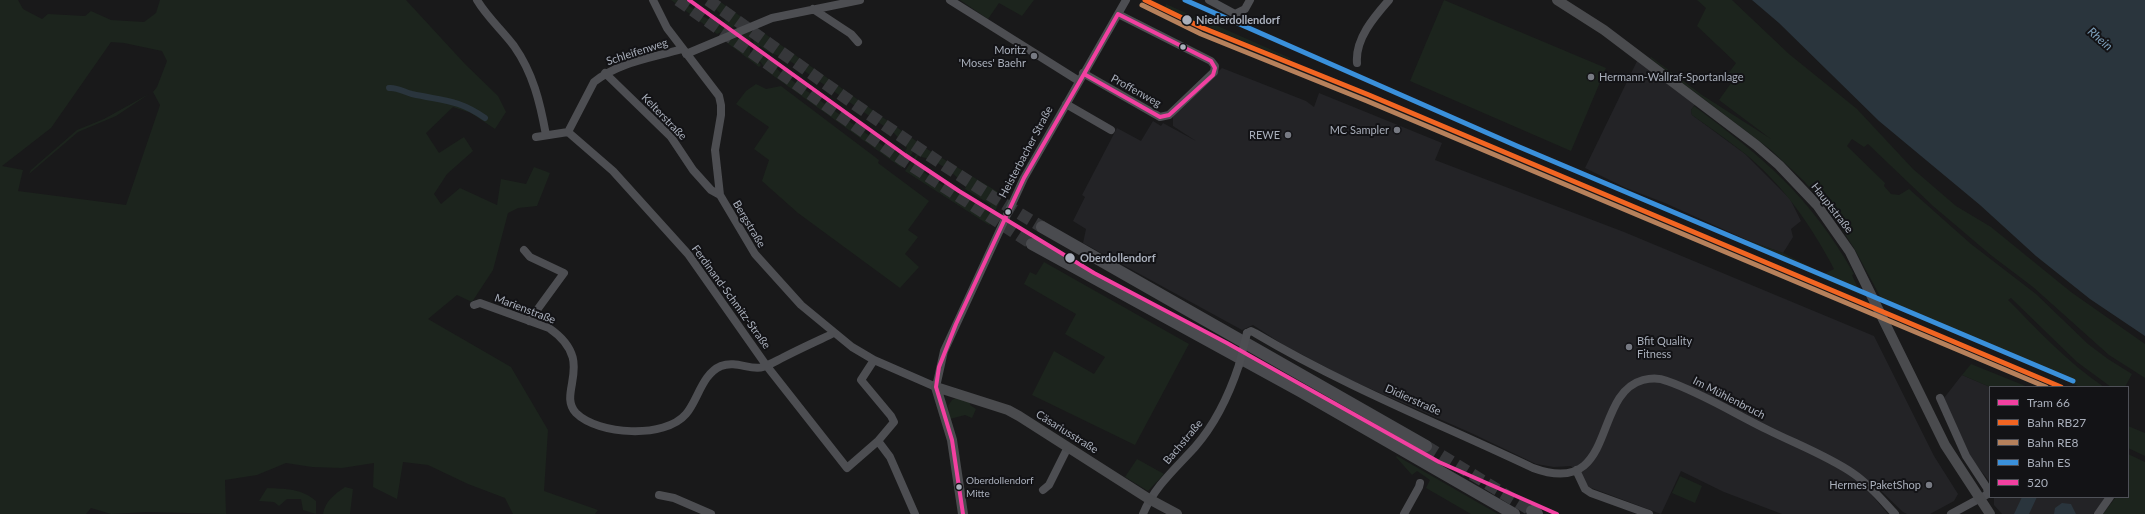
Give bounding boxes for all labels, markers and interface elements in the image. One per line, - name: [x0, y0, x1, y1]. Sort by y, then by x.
- marker: Niederdollendorf: [1180, 13, 1194, 27]
- place label: Niederdollendorf: [1196, 13, 1280, 27]
- water label: Rhein: [2085, 24, 2115, 54]
- street label: Schleifenweg: [605, 36, 669, 68]
- unlabelled marker: [1178, 42, 1188, 52]
- place label: Moritz 'Moses' Baehr: [959, 43, 1026, 69]
- marker: Moritz 'Moses' Baehr: [1029, 51, 1039, 61]
- place label: Hermann-Wallraf-Sportanlage: [1599, 70, 1744, 84]
- street label: Proffenweg: [1109, 72, 1163, 110]
- marker: Hermann-Wallraf-Sportanlage: [1586, 72, 1596, 82]
- street label: Kelterstraße: [639, 91, 689, 143]
- street label: Heisterbacher Straße: [996, 104, 1056, 200]
- place label: MC Sampler: [1330, 123, 1389, 137]
- marker: MC Sampler: [1392, 125, 1402, 135]
- place label: REWE: [1249, 128, 1280, 142]
- marker: REWE: [1283, 130, 1293, 140]
- street label: Hauptstraße: [1808, 180, 1856, 236]
- street label: Bergstraße: [730, 198, 768, 250]
- unlabelled marker: [1003, 207, 1013, 217]
- street label: Ferdinand-Schmitz-Straße: [689, 242, 773, 352]
- marker: Oberdollendorf: [1063, 251, 1077, 265]
- place label: Oberdollendorf: [1080, 251, 1156, 265]
- street label: Marienstraße: [493, 291, 557, 327]
- place label: Bfit Quality Fitness: [1637, 334, 1692, 360]
- marker: Bfit Quality Fitness: [1624, 342, 1634, 352]
- street label: Im Mühlenbruch: [1691, 374, 1767, 422]
- street label: Didierstraße: [1383, 382, 1443, 418]
- legend: [1989, 386, 2129, 498]
- text: Tram 66: [2027, 395, 2070, 410]
- street label: Cäsariusstraße: [1033, 408, 1101, 456]
- text: Bahn RB27: [2027, 415, 2086, 430]
- street label: Bachstraße: [1161, 417, 1205, 467]
- text: Bahn RE8: [2027, 435, 2079, 450]
- text: Bahn ES: [2027, 455, 2071, 470]
- place label: Oberdollendorf Mitte: [966, 475, 1033, 498]
- text: 520: [2027, 475, 2048, 490]
- place label: Hermes PaketShop: [1829, 478, 1921, 492]
- marker: Hermes PaketShop: [1924, 480, 1934, 490]
- marker: Oberdollendorf Mitte: [954, 482, 964, 492]

